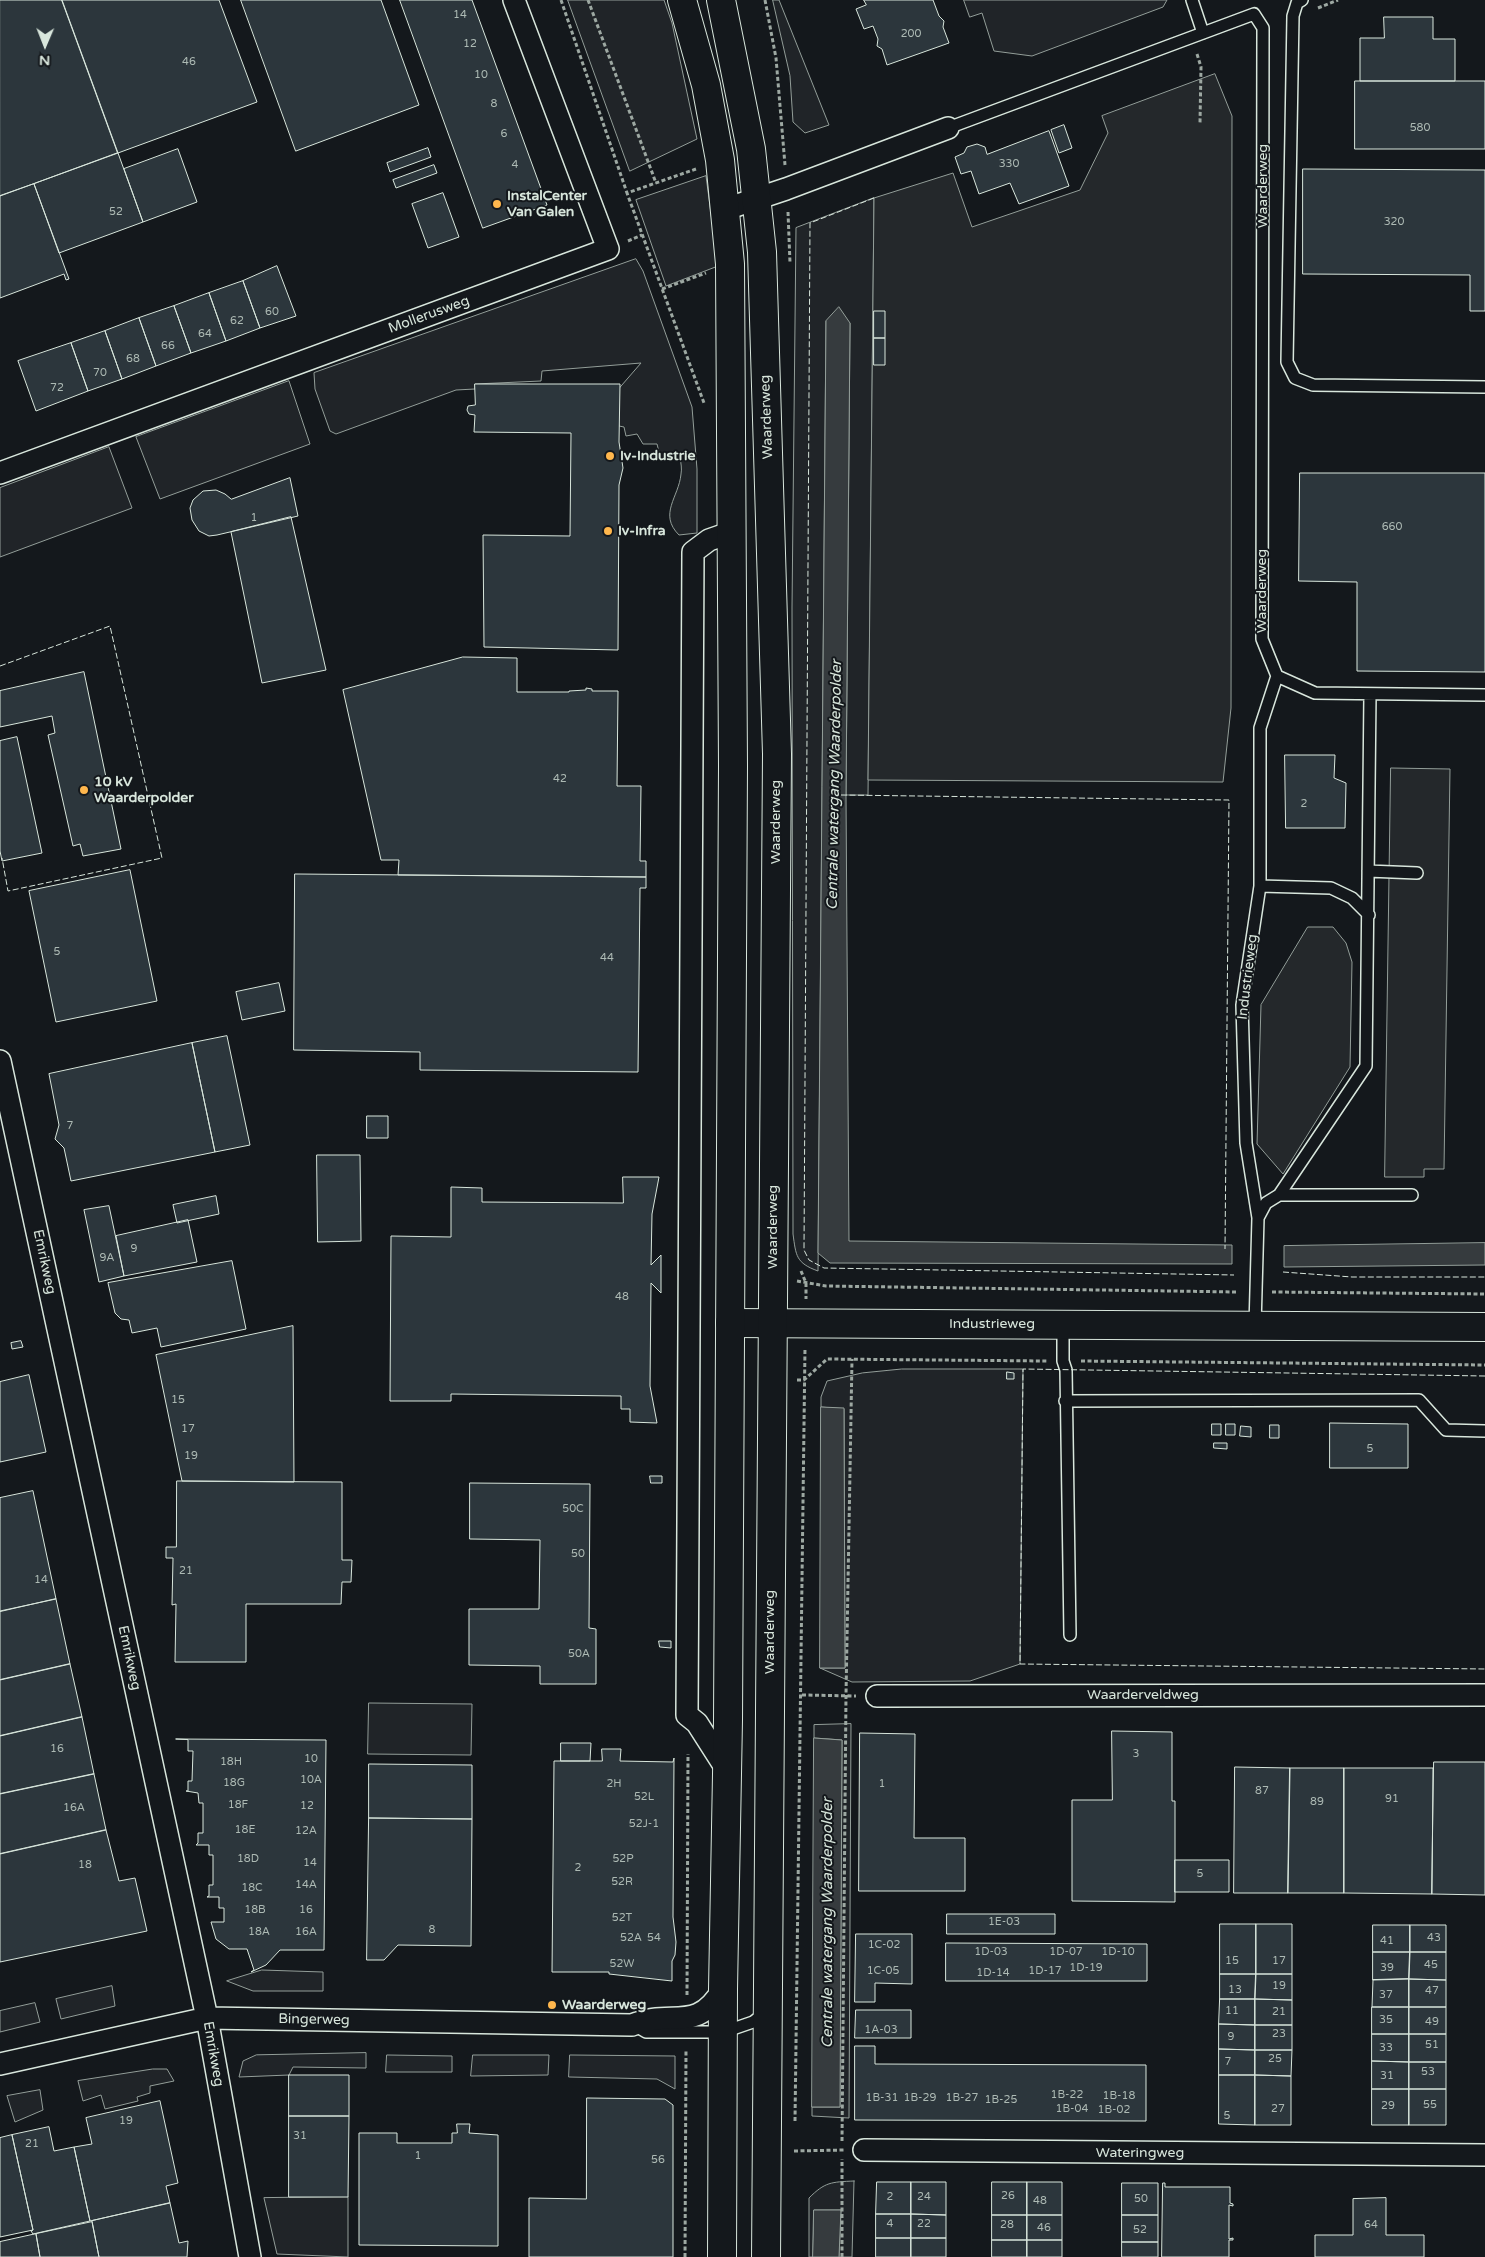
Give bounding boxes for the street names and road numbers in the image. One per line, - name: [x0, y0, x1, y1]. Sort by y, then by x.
- street label: Waarderweg: [1255, 144, 1271, 228]
- street label: Mollerusweg: [386, 293, 472, 337]
- street label: Waarderweg: [757, 375, 777, 459]
- street label: Waarderweg: [1254, 549, 1270, 633]
- street label: Waarderweg: [768, 780, 784, 864]
- street label: Industrieweg: [1234, 933, 1262, 1021]
- street label: Waarderweg: [765, 1185, 781, 1269]
- street label: Emrikweg: [29, 1228, 59, 1296]
- street label: Industrieweg: [949, 1316, 1035, 1332]
- street label: Waarderweg: [762, 1590, 778, 1674]
- street label: Emrikweg: [114, 1624, 144, 1692]
- street label: Waarderveldweg: [1087, 1687, 1199, 1703]
- street label: Bingerweg: [278, 2011, 350, 2029]
- street label: Emrikweg: [199, 2020, 227, 2088]
- street label: Wateringweg: [1096, 2145, 1184, 2161]

